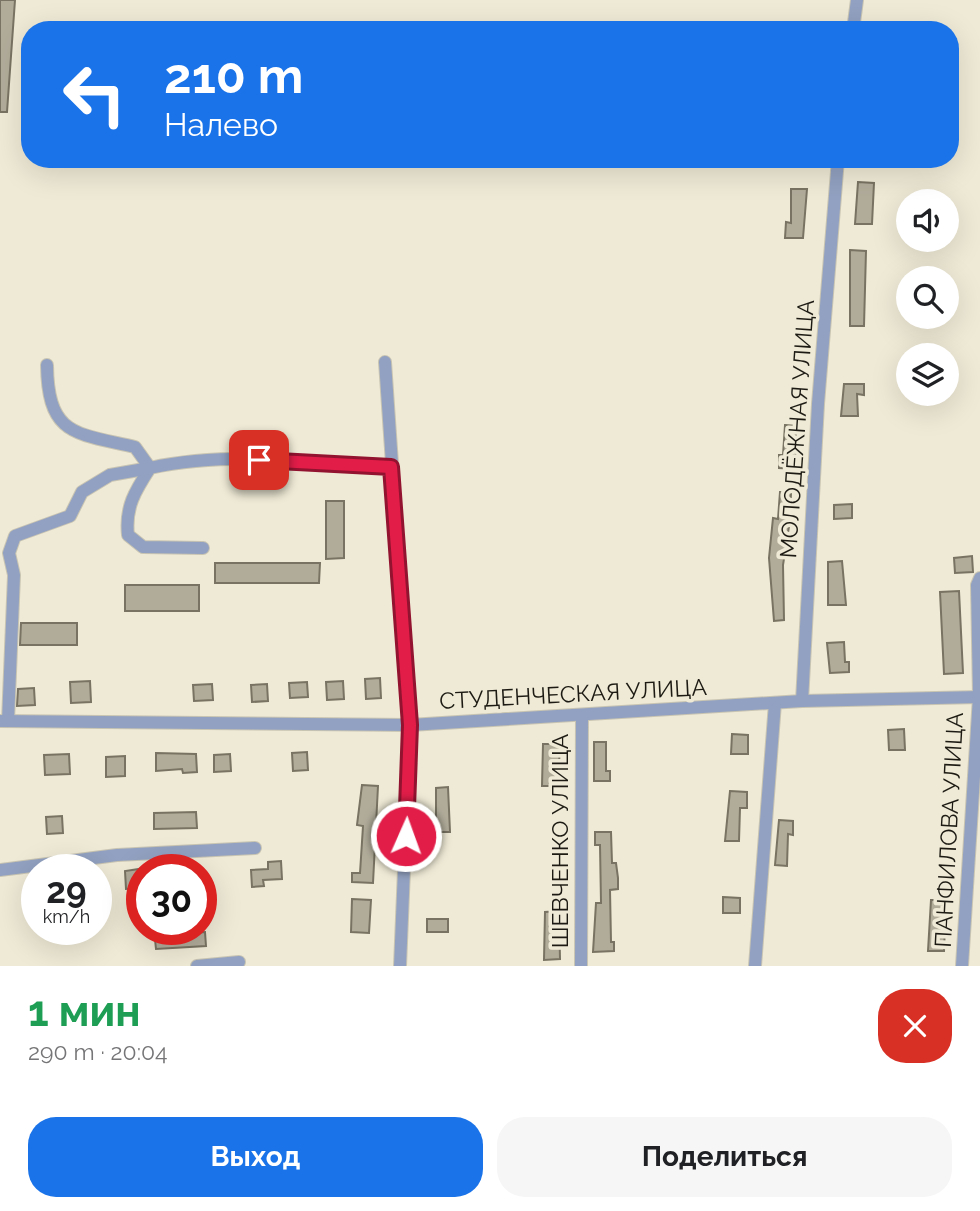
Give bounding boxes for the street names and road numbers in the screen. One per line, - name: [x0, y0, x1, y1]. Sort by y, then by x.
- street label: МОЛОДЁЖНАЯ УЛИЦА: [774, 298, 819, 559]
- street label: СТУДЕНЧЕСКАЯ УЛИЦА: [439, 673, 708, 714]
- street label: ПАНФИЛОВА УЛИЦА: [929, 711, 968, 948]
- street label: ШЕВЧЕНКО УЛИЦА: [546, 733, 573, 948]

